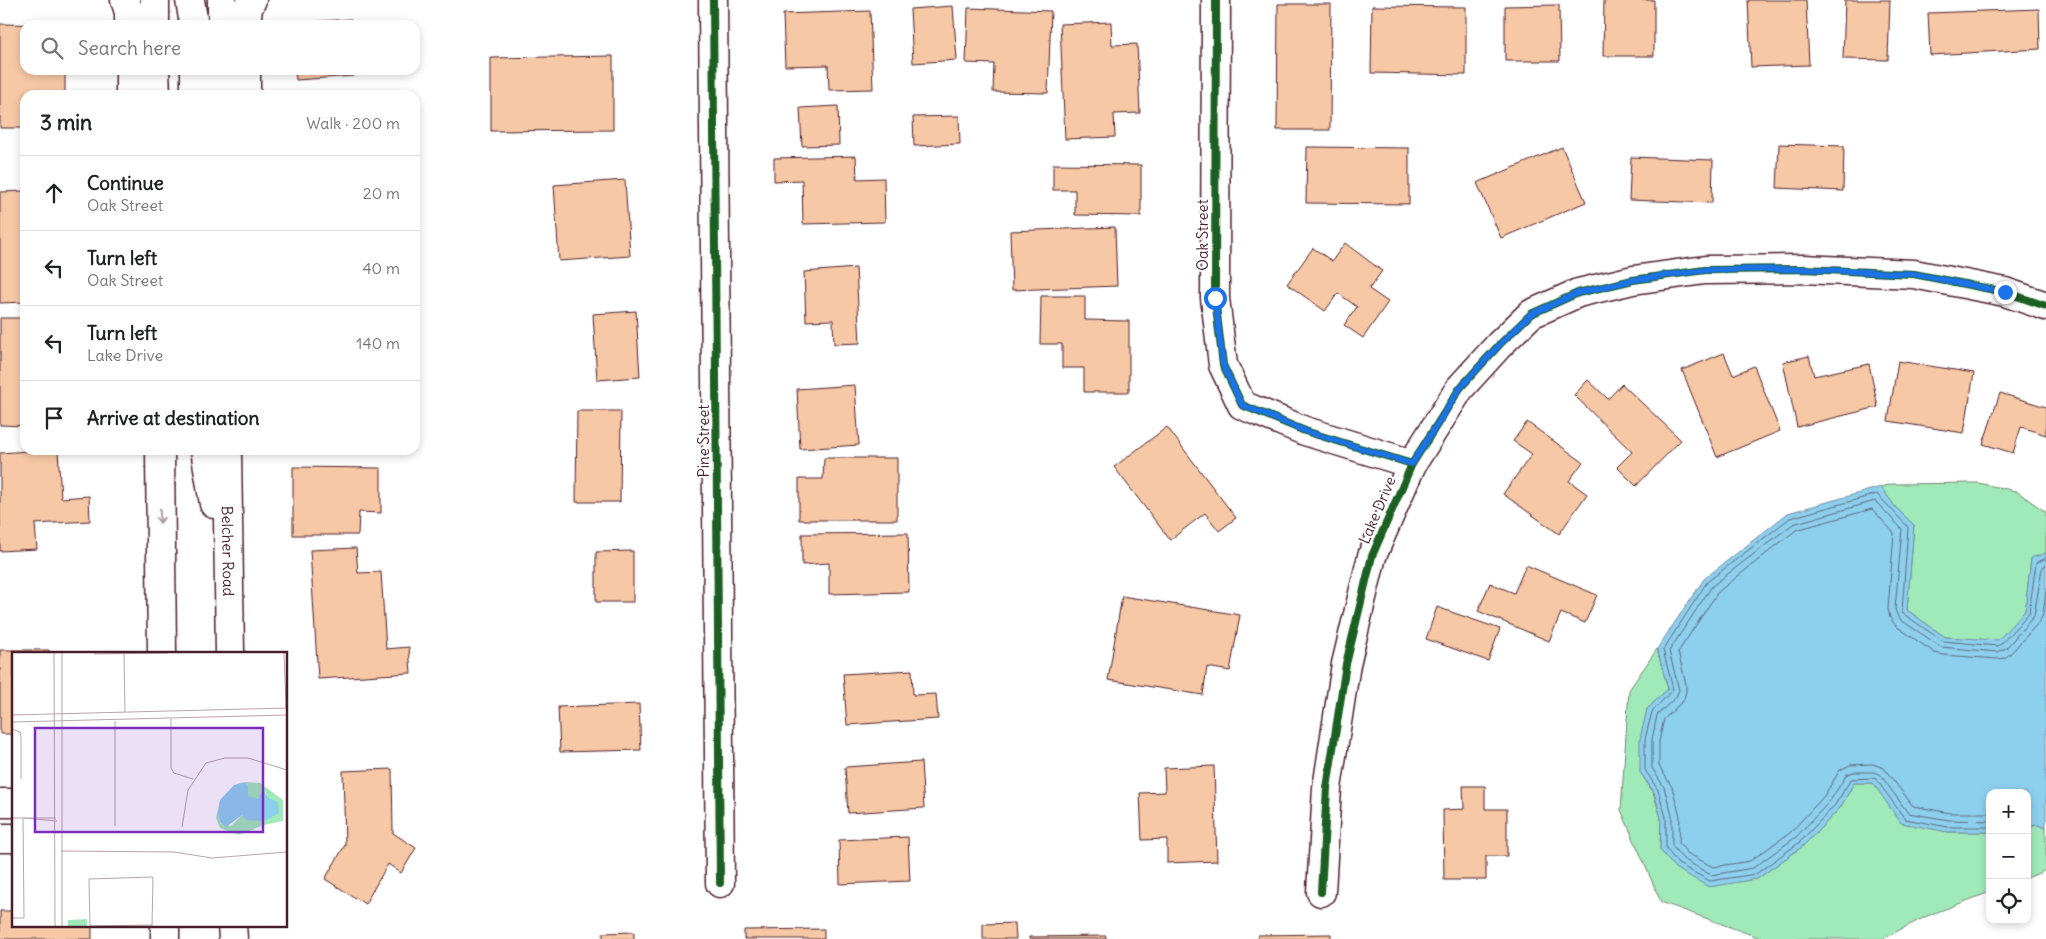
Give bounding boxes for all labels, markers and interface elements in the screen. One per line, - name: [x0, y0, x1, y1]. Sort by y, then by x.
- search box: [20, 20, 420, 75]
- icon: search: [38, 34, 66, 62]
- text: Search here: [78, 36, 181, 60]
- text: 3 min: [40, 109, 92, 136]
- text: Walk · 200 m: [306, 113, 400, 133]
- text: Continue: [87, 171, 164, 195]
- icon: ahead: [40, 179, 68, 207]
- text: 20 m: [363, 183, 400, 203]
- text: Oak Street: [87, 195, 163, 215]
- street label: Oak Street: [1193, 199, 1212, 271]
- text: Turn left: [87, 246, 157, 270]
- icon: left: [40, 254, 68, 282]
- text: 40 m: [362, 258, 400, 278]
- text: Oak Street: [87, 270, 163, 290]
- route end: [1994, 281, 2017, 304]
- route start: [1204, 287, 1227, 310]
- text: Turn left: [87, 321, 157, 345]
- icon: left: [40, 329, 68, 357]
- text: 140 m: [356, 333, 400, 353]
- text: Lake Drive: [87, 345, 163, 365]
- icon: arrive: [40, 404, 68, 432]
- street label: Pine Street: [694, 405, 713, 477]
- text: Arrive at destination: [87, 406, 260, 430]
- street label: Lake Drive: [1354, 473, 1400, 547]
- street label: Belcher Road: [218, 506, 239, 597]
- one-way arrow: [156, 508, 165, 524]
- inset map: [12, 652, 288, 926]
- map controls: [1986, 789, 2031, 924]
- button: +: [1986, 789, 2031, 834]
- button: −: [1986, 834, 2031, 879]
- button: locate: [1986, 879, 2031, 924]

